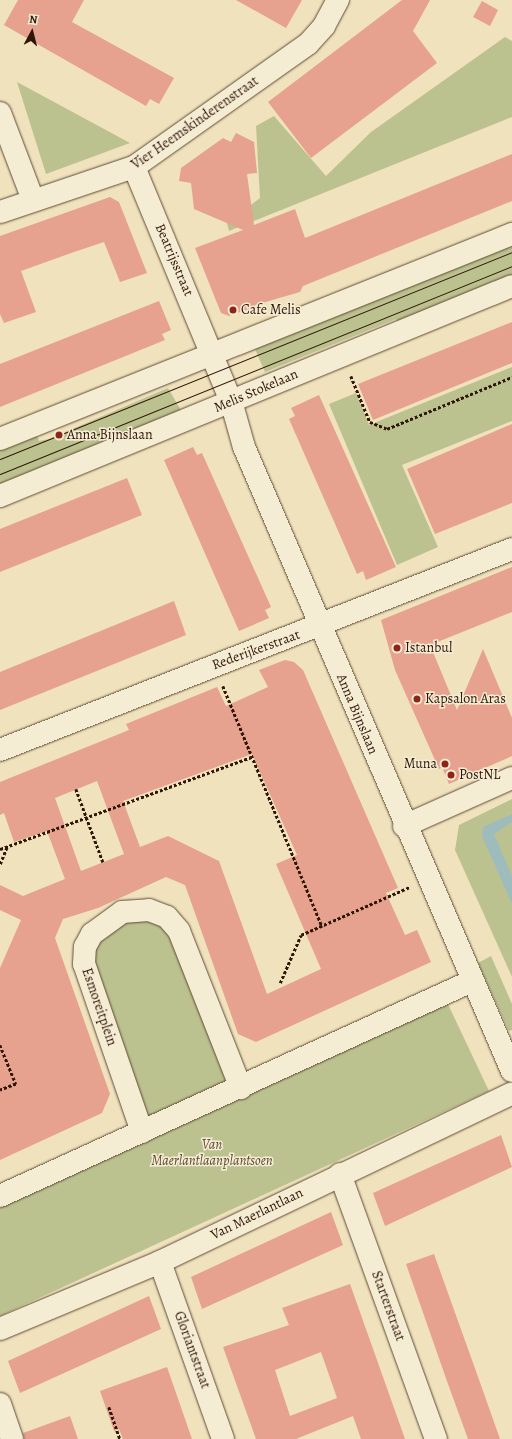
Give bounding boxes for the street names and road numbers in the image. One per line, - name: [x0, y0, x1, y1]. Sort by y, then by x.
- street label: Vier Heemskinderenstraat: [128, 73, 262, 173]
- street label: Beatrijsstraat: [151, 221, 197, 299]
- street label: Melis Stokelaan: [211, 366, 301, 416]
- street label: Rederijkerstraat: [210, 626, 302, 674]
- street label: Anna Bijnslaan: [333, 671, 381, 757]
- street label: Esmoreitplein: [78, 966, 120, 1048]
- street label: Van Maerlantlaan: [208, 1184, 306, 1244]
- street label: Starterstraat: [368, 1269, 408, 1343]
- street label: Gloriantstraat: [170, 1309, 214, 1391]

